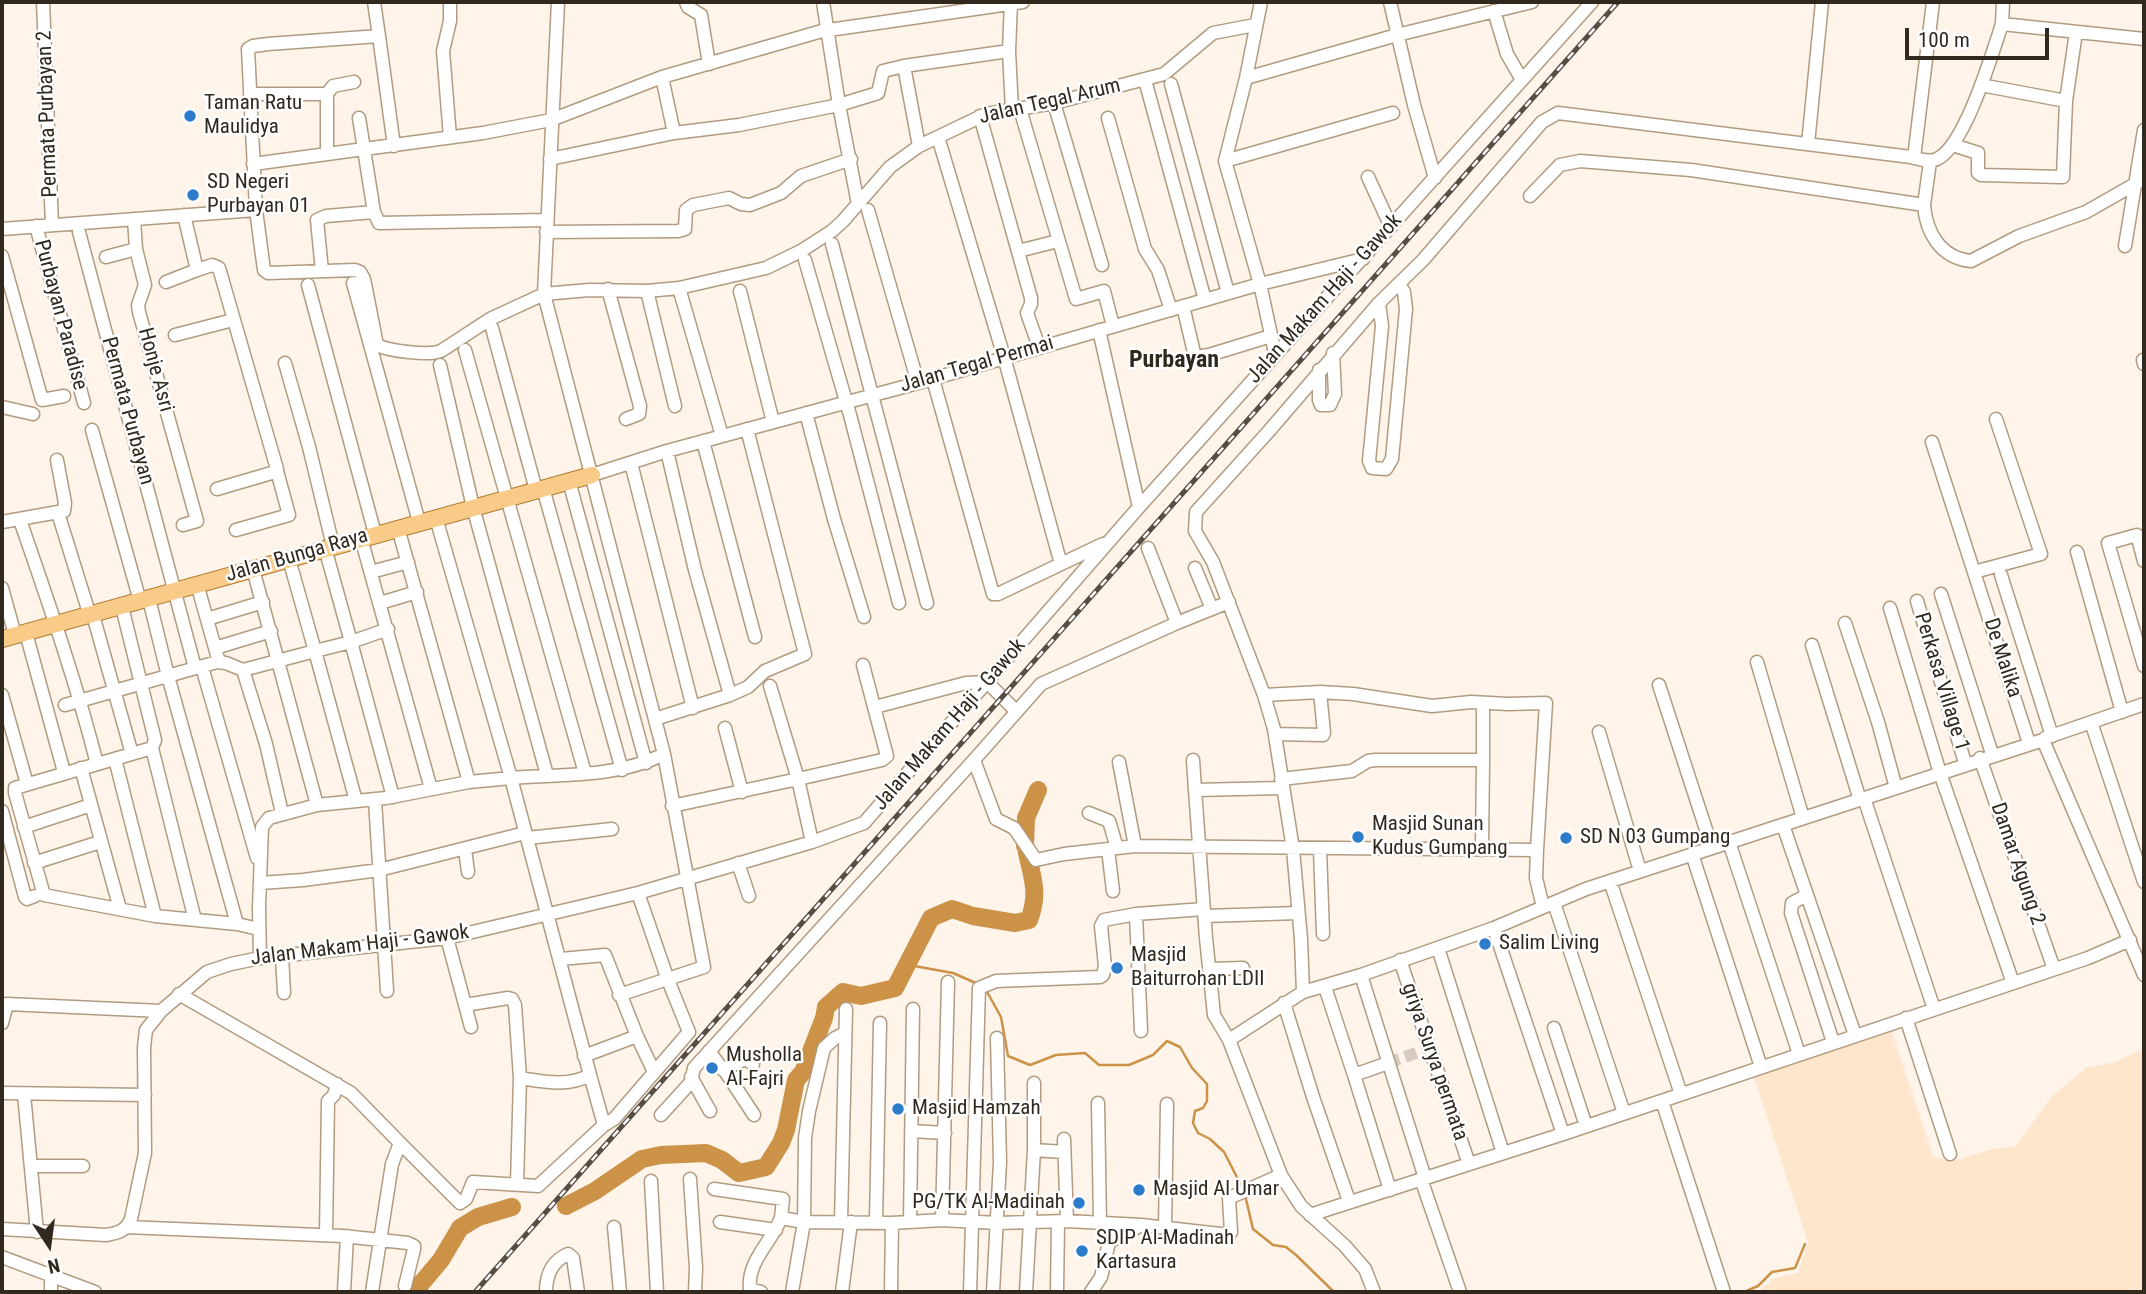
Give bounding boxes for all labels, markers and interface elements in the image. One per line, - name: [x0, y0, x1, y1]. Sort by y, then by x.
- scale bar: [1908, 14, 2052, 58]
- text: 100 m: [1918, 28, 1970, 52]
- street label: Permata Purbayan 2: [32, 30, 64, 198]
- street label: Jalan Tegal Arum: [977, 73, 1123, 131]
- place label: Taman Ratu Maulidya: [204, 91, 302, 141]
- marker: Taman Ratu Maulidya: [182, 108, 198, 124]
- place label: SD Negeri Purbayan 01: [207, 170, 310, 220]
- marker: SD Negeri Purbayan 01: [185, 187, 201, 203]
- street label: Jalan Makam Haji - Gawok: [1242, 209, 1408, 389]
- street label: Purbayan Paradise: [28, 237, 92, 393]
- street label: Honje Asri: [132, 325, 178, 415]
- street label: Jalan Tegal Permai: [897, 331, 1057, 399]
- street label: Permata Purbayan: [95, 334, 159, 488]
- district label: Purbayan: [1129, 347, 1219, 375]
- street label: Jalan Bunga Raya: [223, 524, 371, 588]
- street label: Perkasa Village 1: [1908, 610, 1974, 754]
- street label: De Malika: [1977, 615, 2027, 701]
- street label: Jalan Makam Haji - Gawok: [868, 634, 1032, 816]
- street label: Damar Agung 2: [1984, 800, 2050, 928]
- place label: Masjid Sunan Kudus Gumpang: [1372, 812, 1508, 862]
- place label: SD N 03 Gumpang: [1580, 825, 1730, 851]
- marker: Masjid Sunan Kudus Gumpang: [1350, 829, 1366, 845]
- marker: SD N 03 Gumpang: [1558, 830, 1574, 846]
- street label: Jalan Makam Haji - Gawok: [249, 920, 471, 972]
- place label: Salim Living: [1499, 931, 1599, 957]
- marker: Salim Living: [1477, 936, 1493, 952]
- place label: Masjid Baiturrohan LDII: [1131, 943, 1265, 993]
- marker: Masjid Baiturrohan LDII: [1109, 960, 1125, 976]
- street label: griya Surya permata: [1395, 980, 1473, 1144]
- place label: Musholla Al-Fajri: [726, 1043, 802, 1093]
- marker: Musholla Al-Fajri: [704, 1060, 720, 1076]
- place label: Masjid Hamzah: [912, 1096, 1041, 1122]
- marker: Masjid Hamzah: [890, 1101, 906, 1117]
- place label: Masjid Al Umar: [1153, 1177, 1279, 1203]
- marker: Masjid Al Umar: [1131, 1182, 1147, 1198]
- place label: PG/TK Al-Madinah: [912, 1190, 1065, 1216]
- marker: PG/TK Al-Madinah: [1071, 1195, 1087, 1211]
- north arrow: [14, 1210, 84, 1280]
- place label: SDIP Al-Madinah Kartasura: [1096, 1226, 1234, 1276]
- marker: SDIP Al-Madinah Kartasura: [1074, 1243, 1090, 1259]
- text: N: [46, 1253, 62, 1278]

